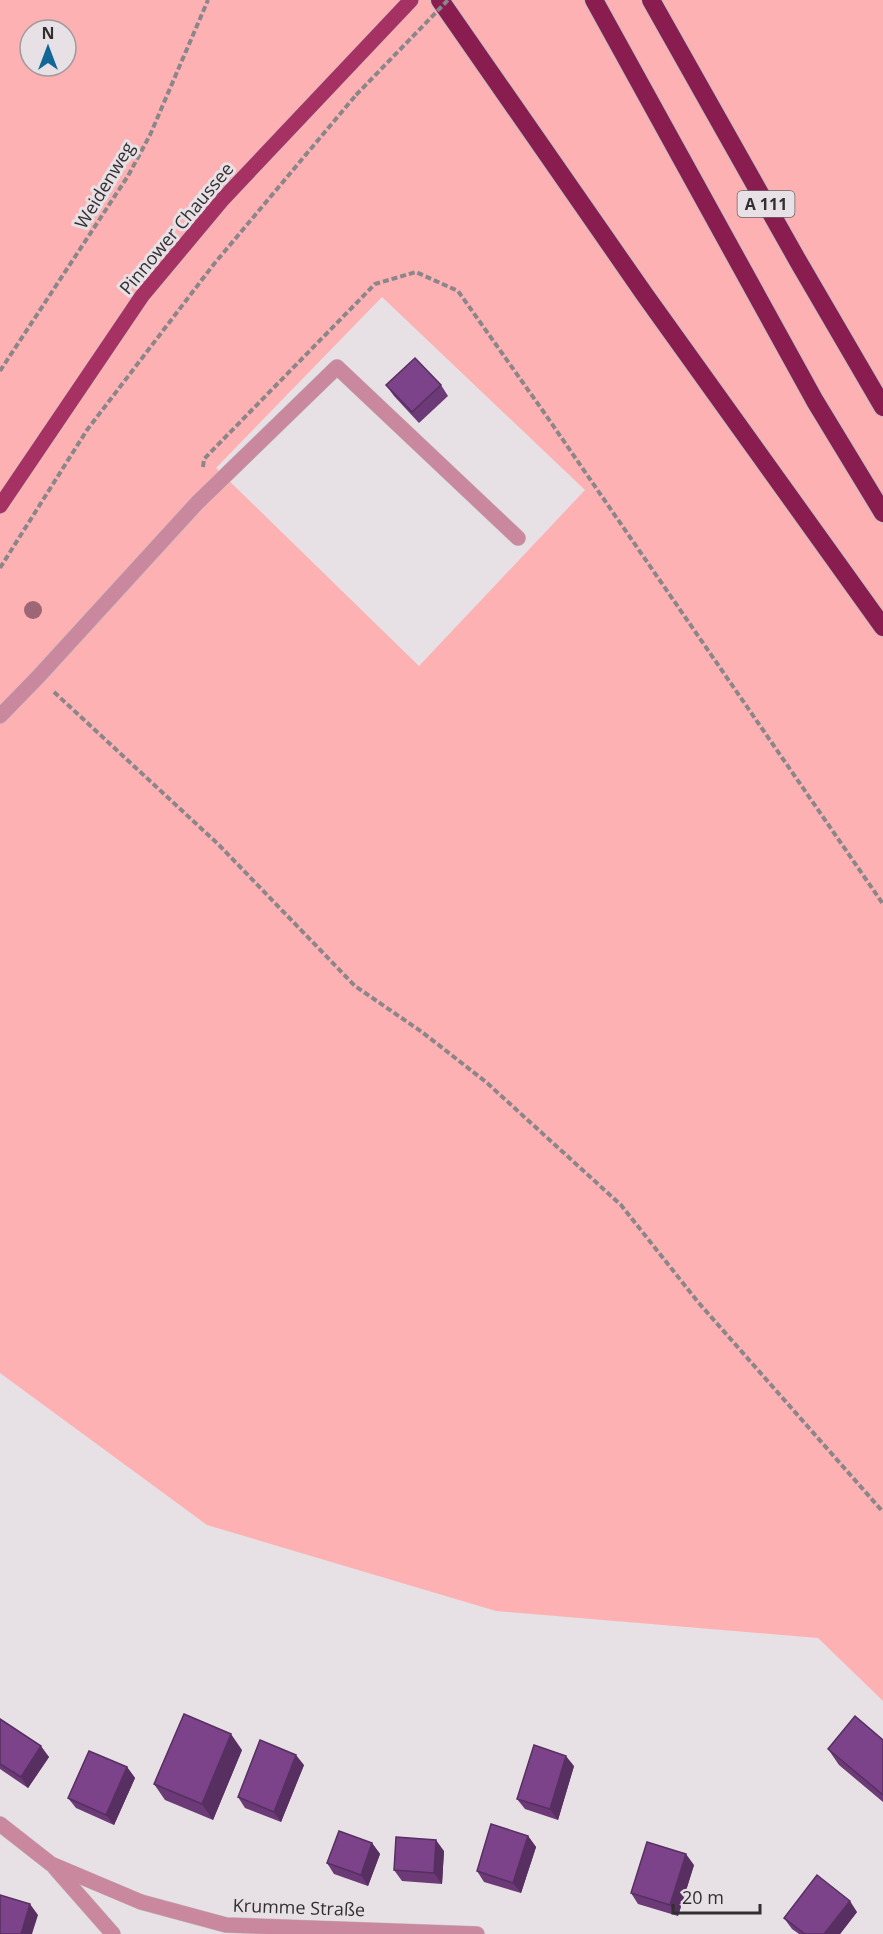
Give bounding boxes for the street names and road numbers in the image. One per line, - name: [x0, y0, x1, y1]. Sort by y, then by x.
- street label: Weidenweg: [69, 137, 139, 233]
- street label: Pinnower Chaussee: [114, 157, 238, 299]
- road number: A 111: [738, 191, 795, 217]
- street label: Krumme Straße: [232, 1893, 366, 1921]

